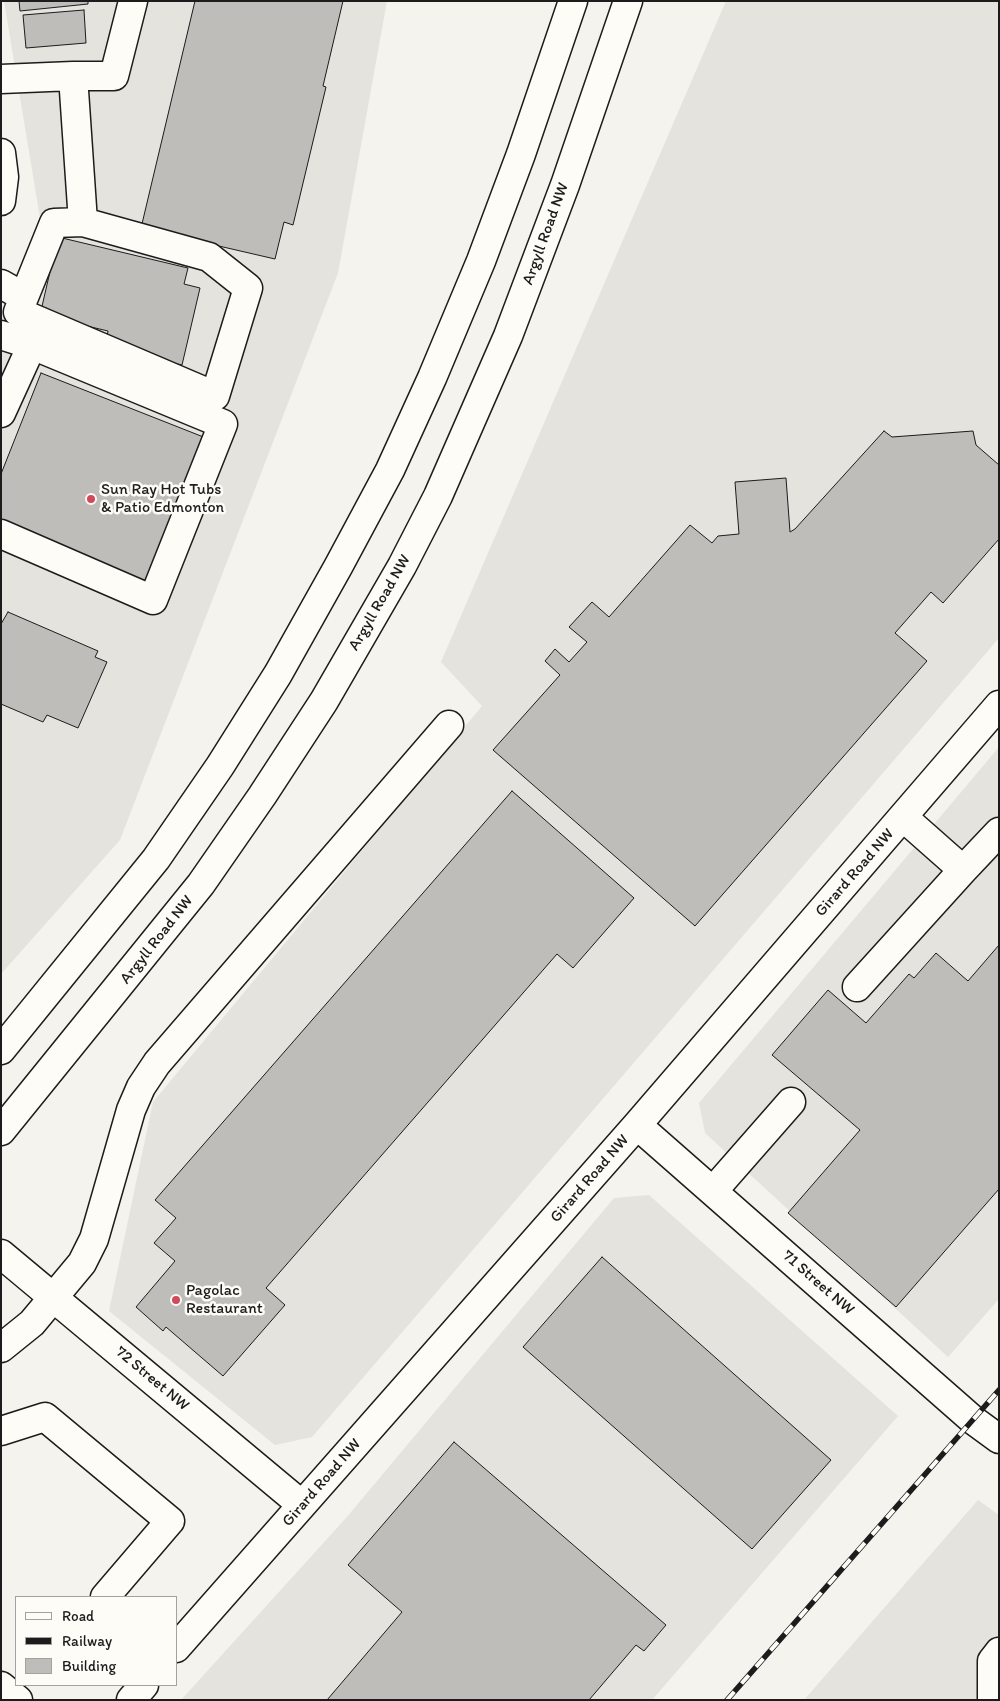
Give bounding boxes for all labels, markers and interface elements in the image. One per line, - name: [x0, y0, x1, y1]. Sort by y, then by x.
- street label: Argyll Road NW: [519, 180, 573, 288]
- place label: Sun Ray Hot Tubs & Patio Edmonton: [101, 480, 224, 518]
- marker: Sun Ray Hot Tubs & Patio Edmonton: [85, 493, 97, 505]
- street label: Argyll Road NW: [345, 552, 415, 654]
- street label: Girard Road NW: [812, 825, 898, 921]
- street label: Argyll Road NW: [116, 892, 198, 988]
- street label: Girard Road NW: [547, 1131, 633, 1227]
- street label: 71 Street NW: [778, 1246, 858, 1320]
- place label: Pagolac Restaurant: [186, 1281, 263, 1319]
- marker: Pagolac Restaurant: [170, 1294, 182, 1306]
- street label: 72 Street NW: [111, 1343, 193, 1415]
- street label: Girard Road NW: [279, 1435, 365, 1531]
- legend: [15, 1596, 178, 1686]
- text: Road: [62, 1607, 94, 1625]
- text: Railway: [62, 1632, 112, 1650]
- text: Building: [62, 1657, 116, 1675]

